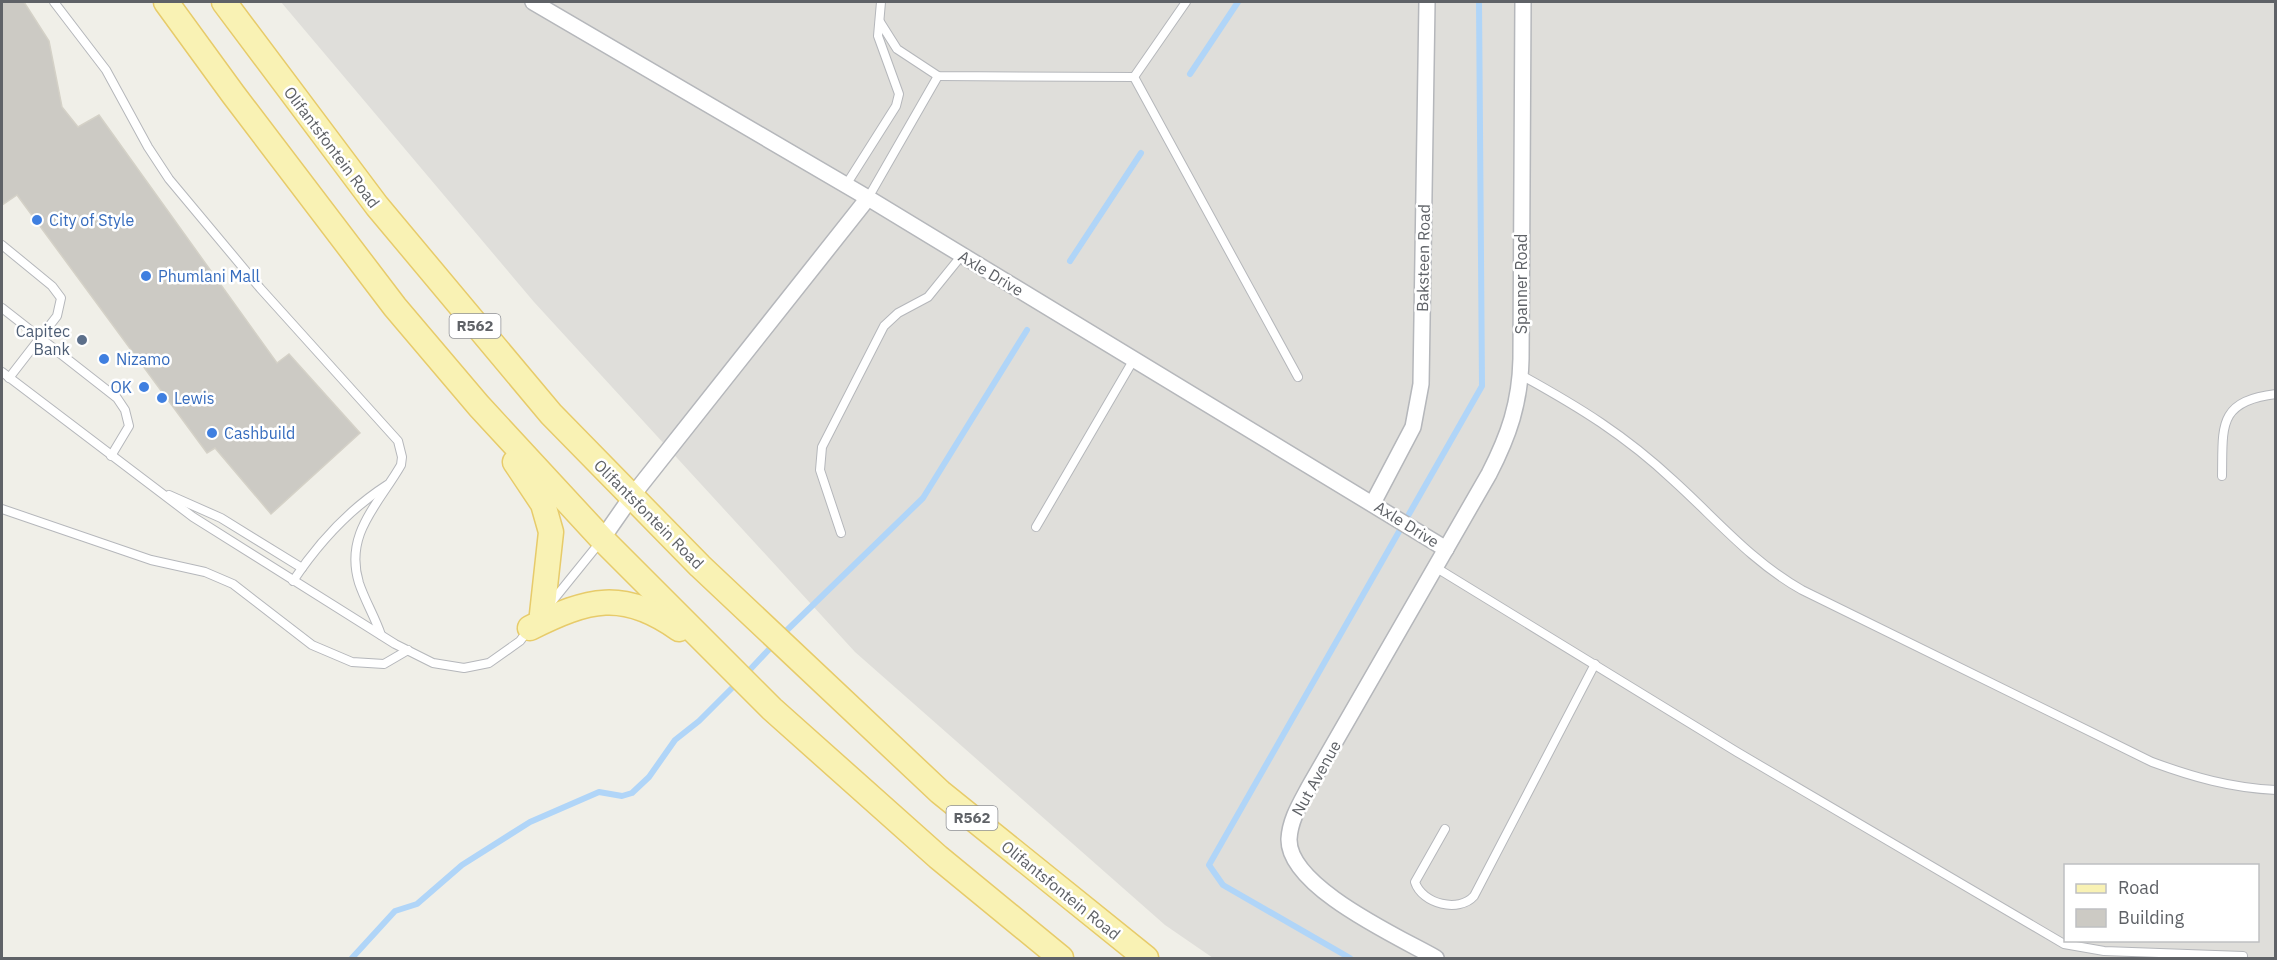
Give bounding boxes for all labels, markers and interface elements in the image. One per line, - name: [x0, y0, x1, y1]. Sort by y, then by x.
- street label: Olifantsfontein Road: [280, 82, 384, 212]
- street label: Baksteen Road: [1412, 204, 1434, 312]
- place label: City of Style: [49, 210, 134, 230]
- marker: City of Style: [30, 213, 44, 227]
- street label: Spanner Road: [1511, 234, 1531, 334]
- street label: Axle Drive: [955, 246, 1027, 300]
- place label: Phumlani Mall: [158, 266, 260, 286]
- marker: Phumlani Mall: [139, 269, 153, 283]
- road number: R562: [450, 314, 500, 338]
- place label: Capitec Bank: [16, 321, 71, 359]
- marker: Capitec Bank: [75, 333, 89, 347]
- place label: Nizamo: [116, 349, 170, 369]
- marker: Nizamo: [97, 352, 111, 366]
- place label: OK: [111, 377, 132, 397]
- marker: OK: [137, 380, 151, 394]
- place label: Lewis: [174, 388, 215, 408]
- marker: Lewis: [155, 391, 169, 405]
- place label: Cashbuild: [224, 423, 295, 443]
- marker: Cashbuild: [205, 426, 219, 440]
- street label: Olifantsfontein Road: [590, 455, 708, 573]
- street label: Axle Drive: [1371, 496, 1443, 552]
- street label: Nut Avenue: [1287, 737, 1345, 819]
- road number: R562: [946, 806, 998, 830]
- street label: Olifantsfontein Road: [998, 836, 1124, 944]
- legend: [2064, 864, 2259, 942]
- text: Road: [2118, 876, 2159, 899]
- text: Building: [2118, 906, 2185, 929]

